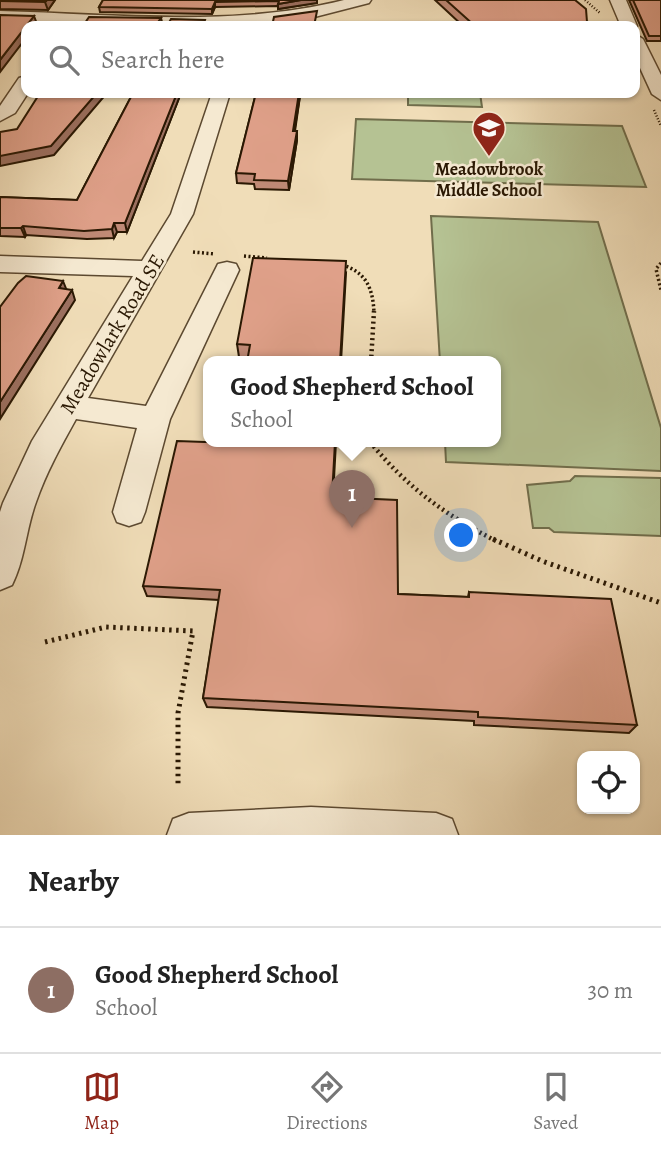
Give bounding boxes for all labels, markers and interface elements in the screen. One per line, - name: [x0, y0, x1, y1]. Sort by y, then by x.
- search box: [21, 21, 640, 98]
- icon: search: [45, 41, 83, 79]
- text: Search here: [101, 42, 225, 77]
- school or university icon: Meadowbrook Middle School: [470, 109, 508, 158]
- place label: Meadowbrook Middle School: [435, 157, 544, 202]
- street label: Meadowlark Road SE: [53, 249, 171, 419]
- popup: [203, 356, 501, 447]
- text: Good Shepherd School: [230, 369, 474, 404]
- text: School: [230, 404, 293, 435]
- pin: 1: [329, 470, 375, 528]
- your location: [444, 518, 478, 552]
- map controls: [577, 751, 640, 814]
- button: locate: [577, 751, 640, 814]
- text: Nearby: [28, 861, 119, 901]
- text: Good Shepherd School: [95, 957, 338, 992]
- text: 1: [47, 975, 55, 1006]
- text: 30 m: [587, 975, 633, 1006]
- text: School: [95, 992, 157, 1023]
- tab: Map: [83, 1068, 121, 1136]
- tab: Directions: [286, 1068, 368, 1136]
- tab: Saved: [533, 1068, 578, 1136]

